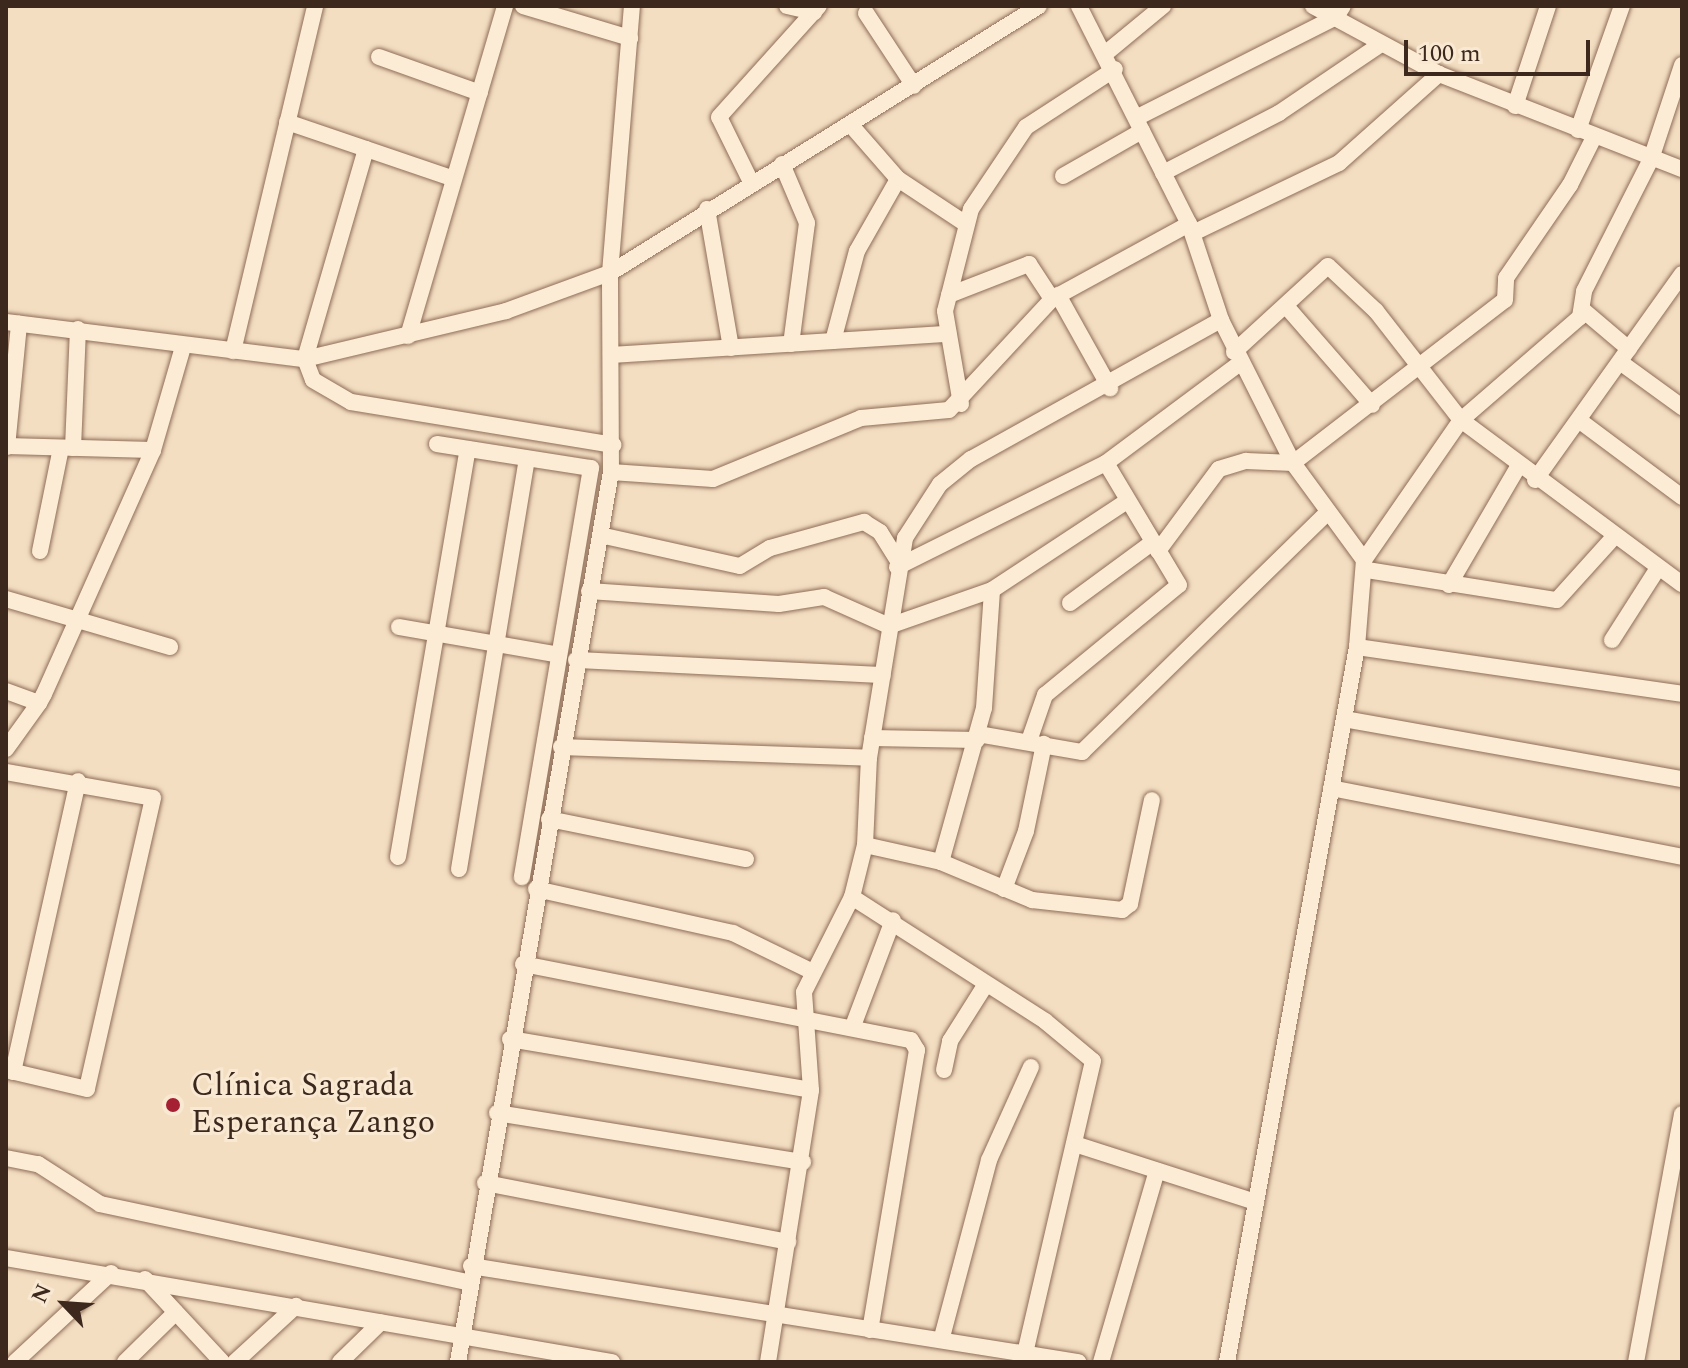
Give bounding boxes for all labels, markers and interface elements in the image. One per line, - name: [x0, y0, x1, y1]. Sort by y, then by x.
- scale bar: [1408, 24, 1594, 74]
- text: 100 m: [1418, 36, 1481, 72]
- place label: Clínica Sagrada Esperança Zango: [191, 1068, 435, 1143]
- marker: Clínica Sagrada Esperança Zango: [162, 1094, 184, 1116]
- north arrow: [24, 1264, 104, 1344]
- text: N: [23, 1279, 61, 1309]

